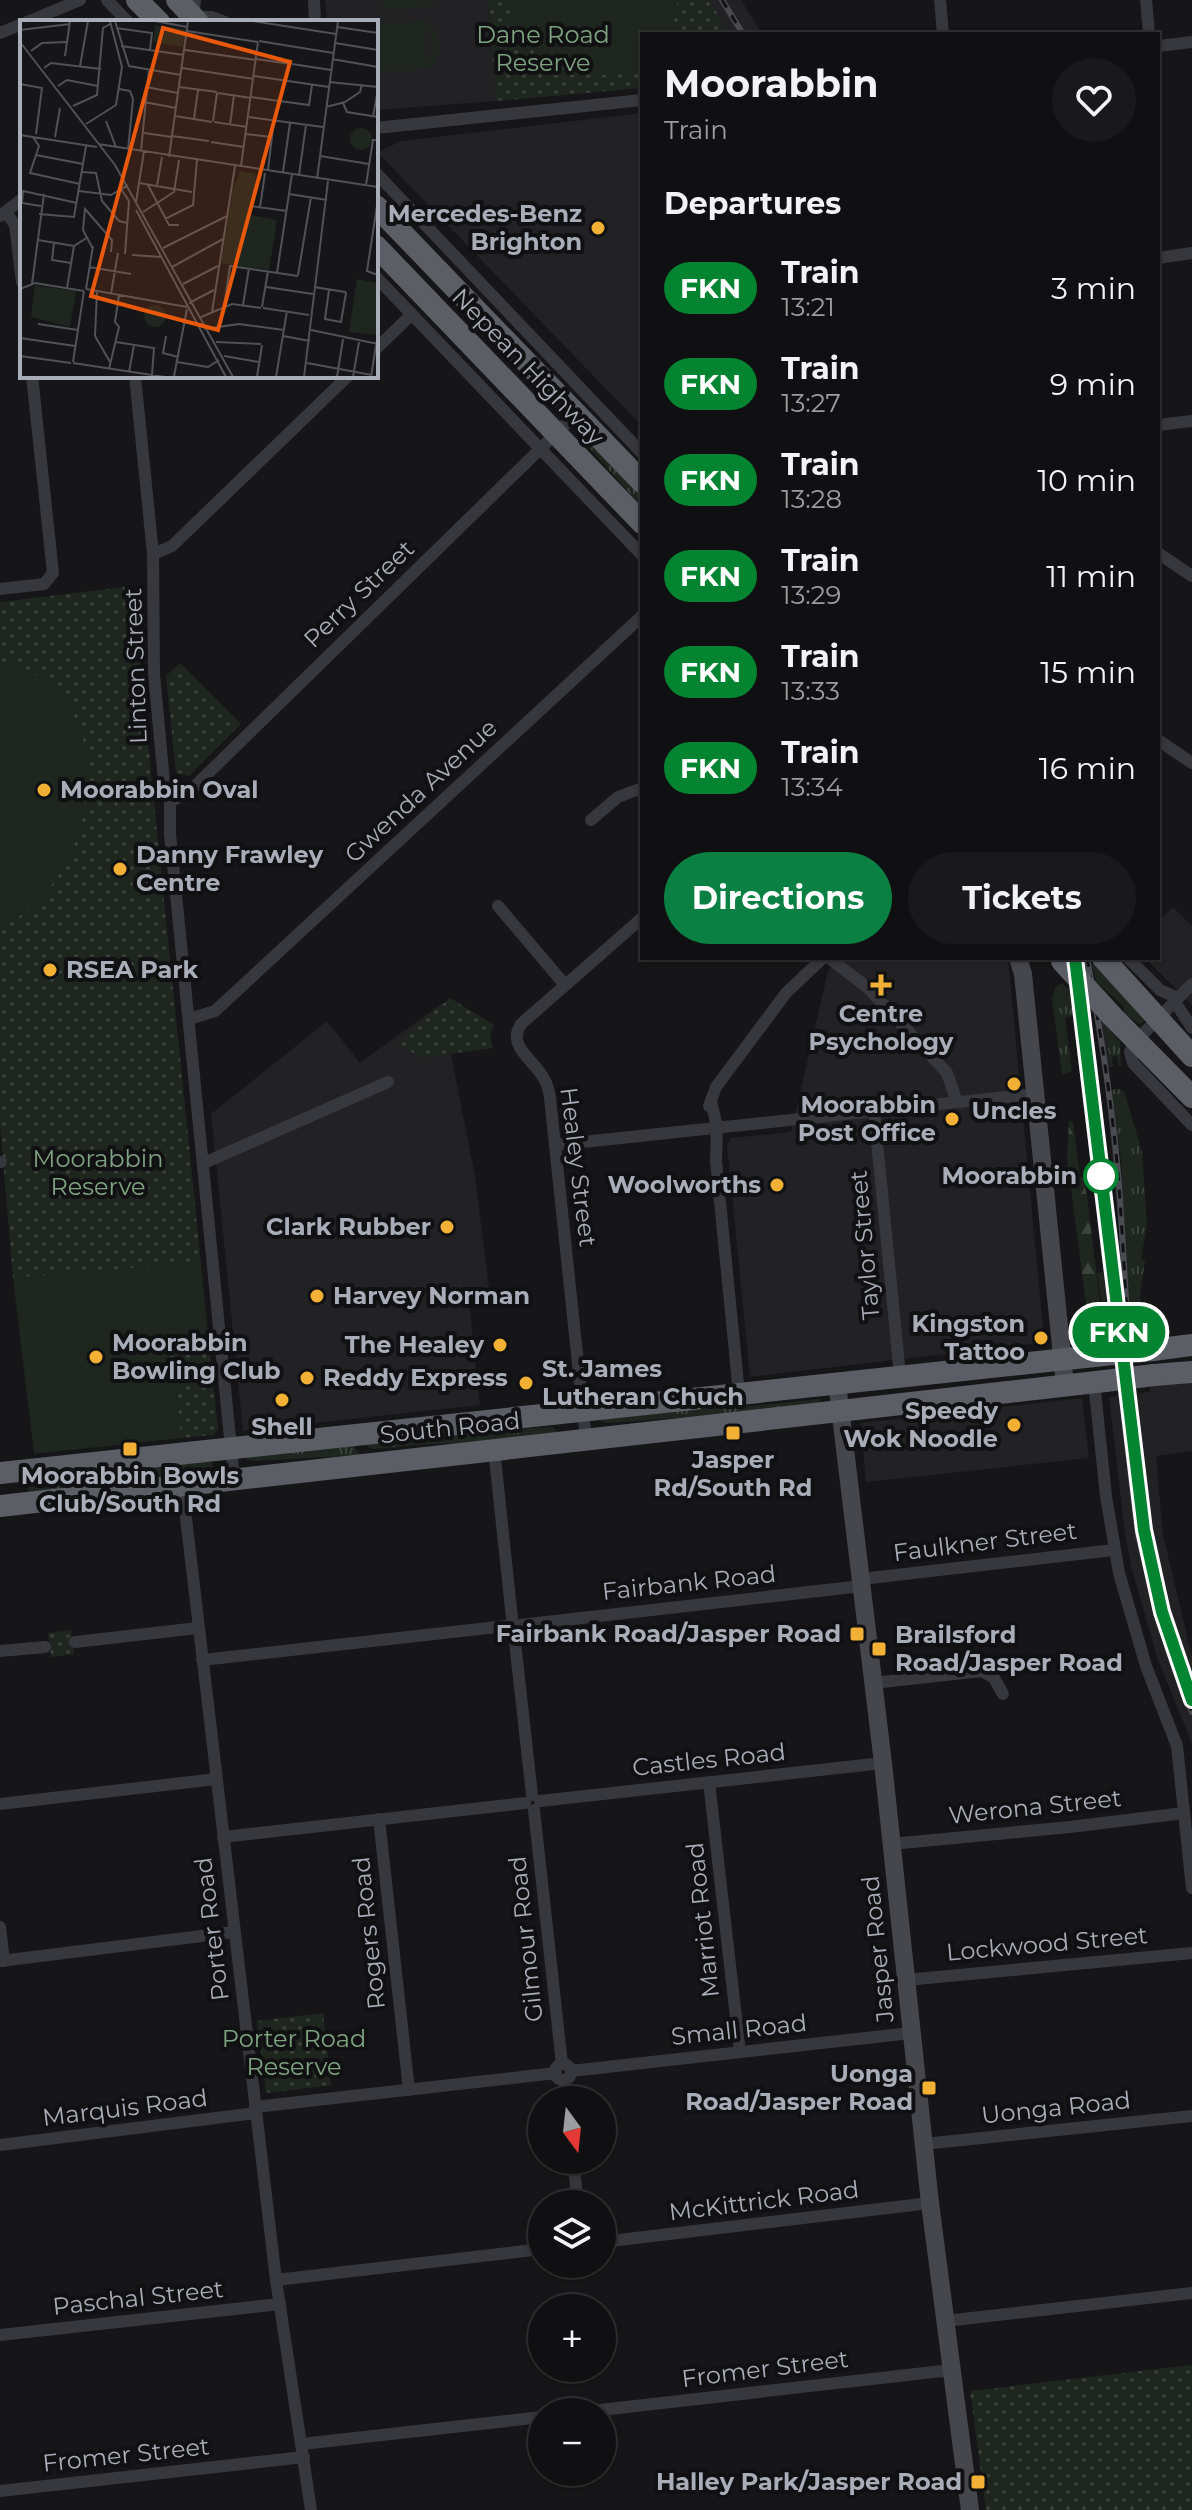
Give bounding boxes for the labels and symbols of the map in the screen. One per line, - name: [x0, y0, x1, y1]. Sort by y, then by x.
- inset map: [20, 20, 378, 378]
- park label: Dane Road Reserve: [476, 20, 610, 77]
- place label: Mercedes-Benz Brighton: [388, 199, 582, 256]
- marker: Mercedes-Benz Brighton: [589, 219, 607, 237]
- street label: Nepean Highway: [446, 282, 611, 451]
- street label: Perry Street: [297, 534, 420, 653]
- street label: Linton Street: [118, 587, 153, 745]
- street label: Gwenda Avenue: [339, 713, 503, 869]
- place label: Moorabbin Oval: [60, 775, 258, 804]
- marker: Moorabbin Oval: [35, 781, 53, 799]
- place label: Danny Frawley Centre: [136, 840, 324, 897]
- marker: Danny Frawley Centre: [111, 860, 129, 878]
- place label: RSEA Park: [66, 955, 199, 984]
- marker: RSEA Park: [41, 961, 59, 979]
- marker: Centre Psychology: [870, 974, 892, 996]
- place label: Centre Psychology: [809, 999, 954, 1056]
- marker: Uncles: [1005, 1075, 1023, 1093]
- street label: Healey Street: [554, 1086, 603, 1249]
- place label: Moorabbin Post Office: [798, 1090, 936, 1147]
- place label: Uncles: [972, 1096, 1057, 1125]
- marker: Moorabbin Post Office: [943, 1110, 961, 1128]
- park label: Moorabbin Reserve: [32, 1144, 164, 1201]
- marker: Moorabbin: [1084, 1159, 1118, 1193]
- place label: Moorabbin: [941, 1161, 1077, 1190]
- street label: Taylor Street: [844, 1169, 885, 1321]
- place label: Woolworths: [607, 1170, 761, 1199]
- marker: Woolworths: [768, 1176, 786, 1194]
- place label: Clark Rubber: [266, 1212, 431, 1241]
- marker: Clark Rubber: [438, 1218, 456, 1236]
- place label: Harvey Norman: [333, 1281, 530, 1310]
- marker: Harvey Norman: [308, 1287, 326, 1305]
- line badge: FKN: [1073, 1306, 1165, 1358]
- place label: Kingston Tattoo: [911, 1309, 1025, 1366]
- place label: Moorabbin Bowling Club: [112, 1328, 281, 1385]
- marker: Kingston Tattoo: [1032, 1329, 1050, 1347]
- place label: The Healey: [345, 1330, 485, 1359]
- marker: The Healey: [491, 1336, 509, 1354]
- marker: Moorabbin Bowling Club: [87, 1348, 105, 1366]
- place label: St. James Lutheran Chuch: [542, 1354, 744, 1411]
- place label: Reddy Express: [323, 1363, 508, 1392]
- marker: Reddy Express: [298, 1369, 316, 1387]
- marker: St. James Lutheran Chuch: [517, 1374, 535, 1392]
- marker: Shell: [273, 1391, 291, 1409]
- place label: Speedy Wok Noodle: [843, 1396, 999, 1453]
- street label: South Road: [378, 1406, 522, 1449]
- place label: Shell: [251, 1412, 313, 1441]
- marker: Speedy Wok Noodle: [1005, 1416, 1023, 1434]
- marker: Jasper Rd/South Rd: [724, 1424, 742, 1442]
- marker: Moorabbin Bowls Club/South Rd: [121, 1440, 139, 1458]
- place label: Jasper Rd/South Rd: [654, 1445, 812, 1502]
- place label: Moorabbin Bowls Club/South Rd: [21, 1461, 239, 1518]
- street label: Faulkner Street: [891, 1516, 1079, 1567]
- street label: Fairbank Road: [601, 1559, 777, 1606]
- place label: Fairbank Road/Jasper Road: [496, 1619, 841, 1648]
- place label: Brailsford Road/Jasper Road: [895, 1620, 1123, 1677]
- marker: Fairbank Road/Jasper Road: [848, 1625, 866, 1643]
- marker: Brailsford Road/Jasper Road: [870, 1640, 888, 1658]
- street label: Castles Road: [631, 1737, 787, 1782]
- street label: Werona Street: [947, 1783, 1123, 1830]
- street label: Marriot Road: [680, 1841, 725, 1999]
- street label: Rogers Road: [346, 1855, 391, 2011]
- street label: Gilmour Road: [502, 1855, 549, 2024]
- street label: Porter Road: [188, 1856, 235, 2002]
- street label: Jasper Road: [855, 1874, 900, 2025]
- street label: Lockwood Street: [945, 1920, 1149, 1967]
- street label: Small Road: [670, 2008, 808, 2051]
- park label: Porter Road Reserve: [222, 2024, 366, 2081]
- place label: Uonga Road/Jasper Road: [685, 2059, 913, 2116]
- marker: Uonga Road/Jasper Road: [920, 2079, 938, 2097]
- street label: Marquis Road: [41, 2083, 209, 2132]
- street label: Uonga Road: [980, 2085, 1132, 2130]
- north arrow: [528, 2086, 616, 2174]
- street label: McKittrick Road: [667, 2174, 861, 2227]
- street label: Paschal Street: [51, 2274, 225, 2321]
- street label: Fromer Street: [680, 2344, 850, 2393]
- street label: Fromer Street: [41, 2431, 211, 2478]
- place label: Halley Park/Jasper Road: [656, 2467, 962, 2496]
- marker: Halley Park/Jasper Road: [969, 2473, 987, 2491]

